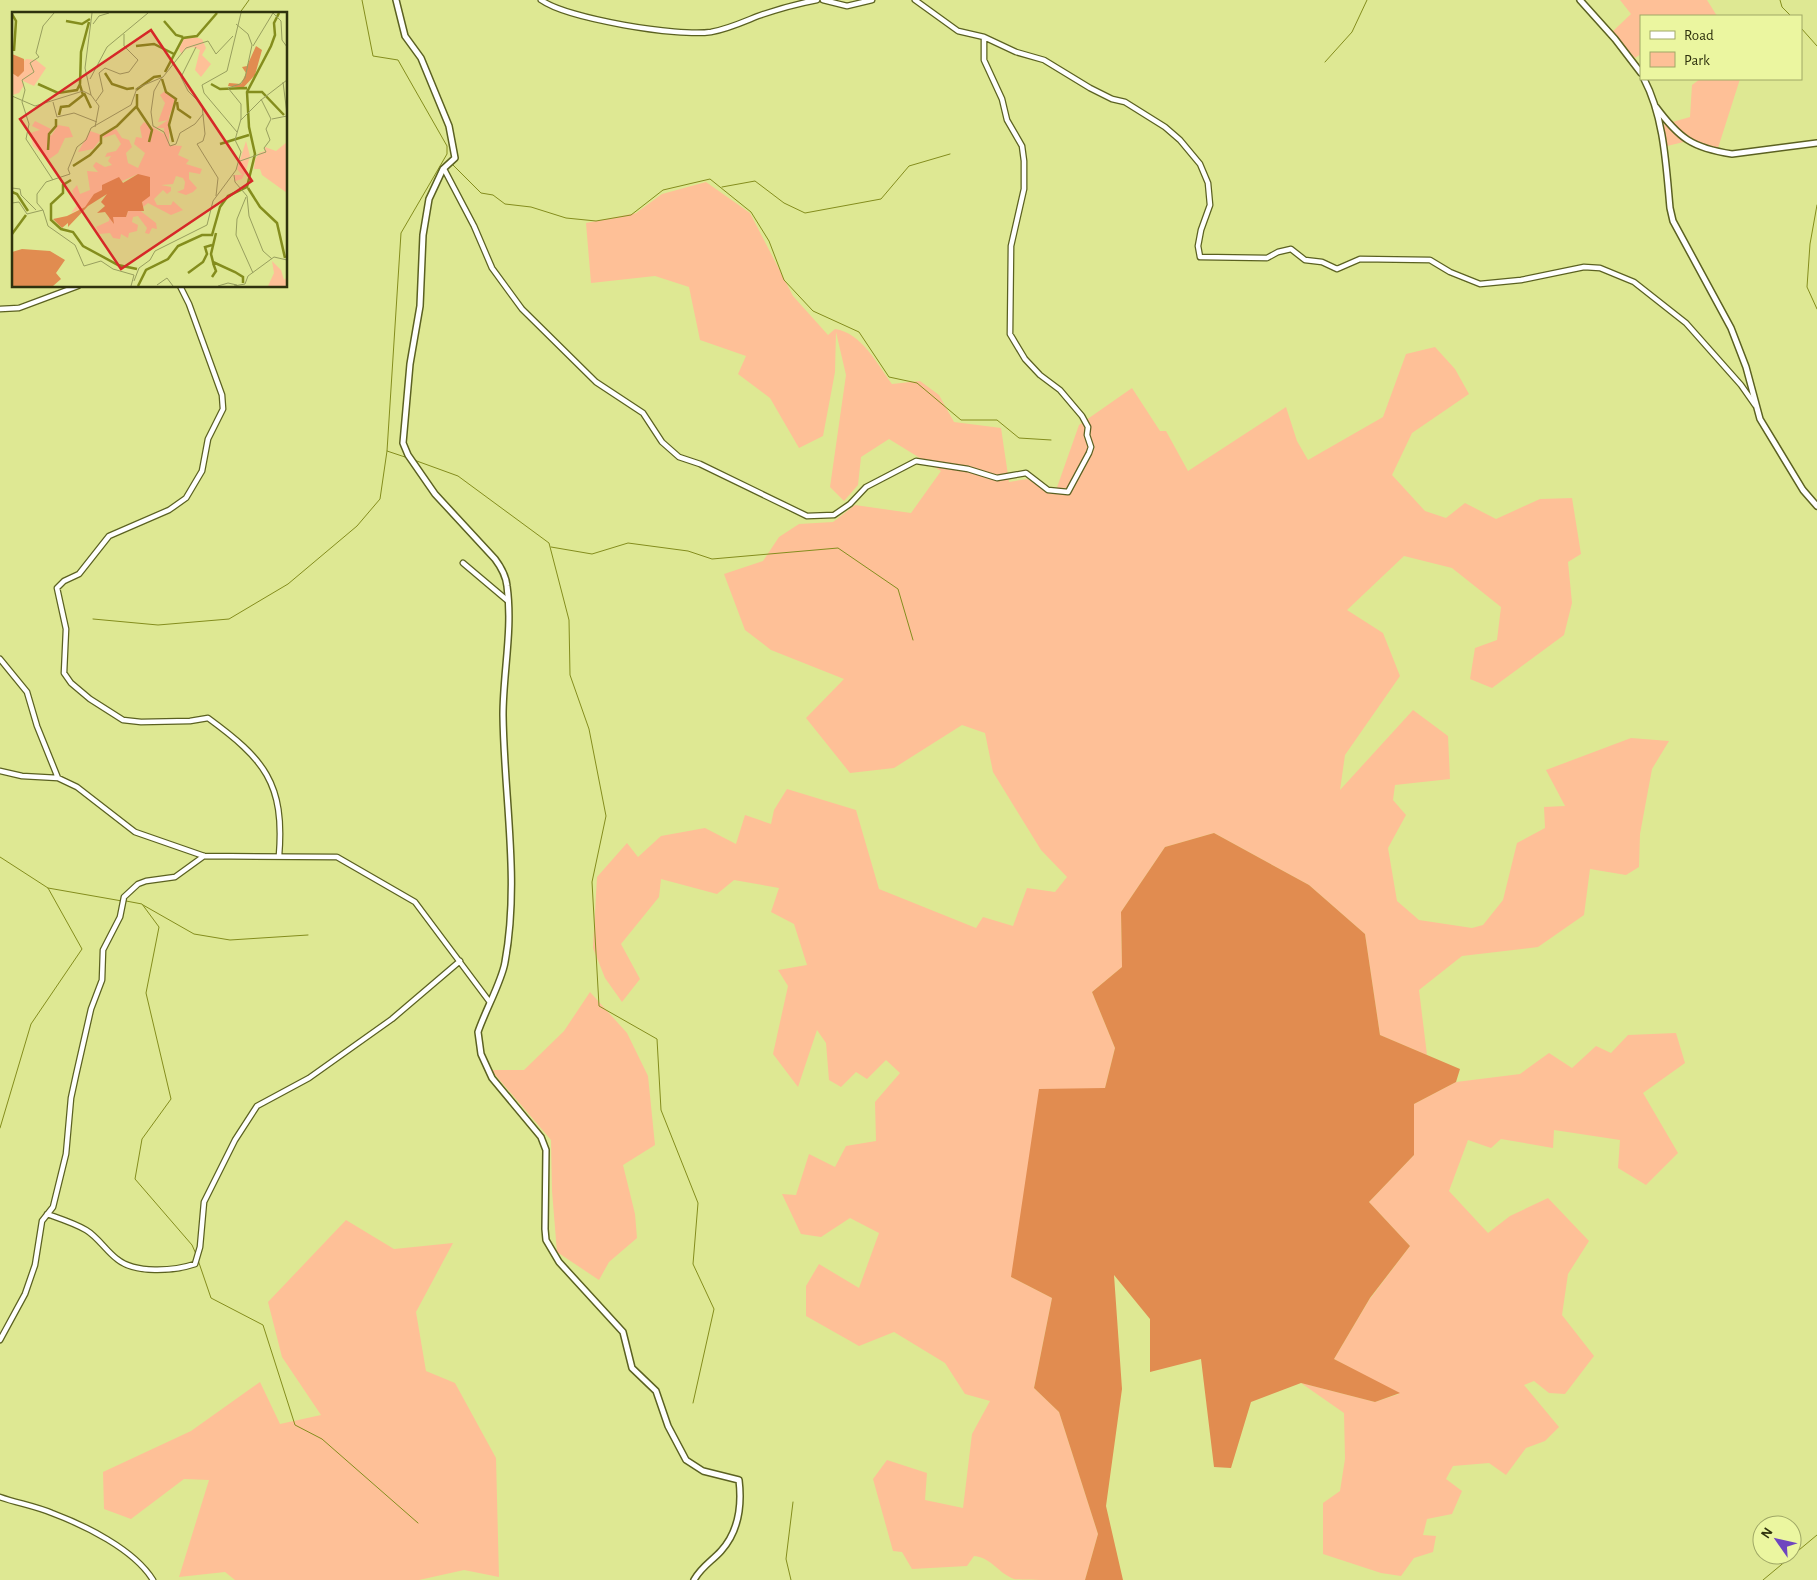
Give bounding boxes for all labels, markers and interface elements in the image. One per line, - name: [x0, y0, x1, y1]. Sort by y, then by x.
- inset map: [12, 12, 288, 288]
- legend: [1640, 15, 1802, 80]
- text: Road: [1684, 28, 1714, 43]
- text: Park: [1684, 53, 1710, 68]
- north arrow: [1752, 1515, 1802, 1565]
- text: N: [1759, 1525, 1776, 1541]

